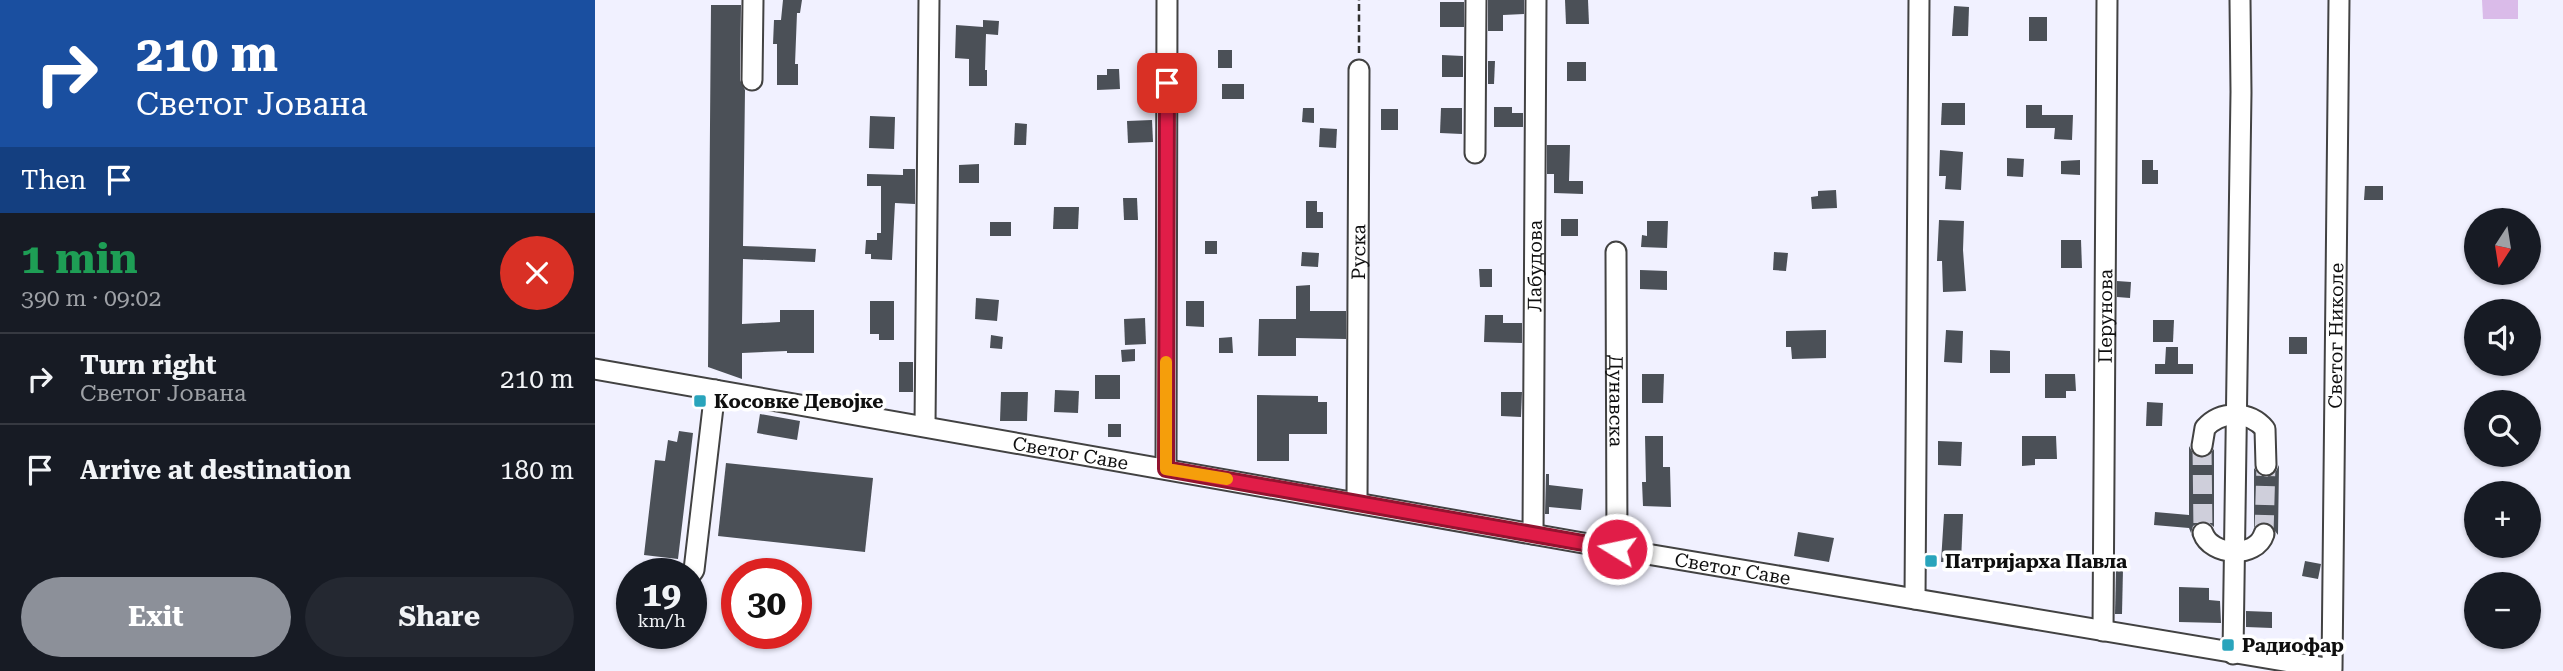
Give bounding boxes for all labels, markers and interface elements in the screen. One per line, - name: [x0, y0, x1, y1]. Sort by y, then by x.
- text: 210 m: [136, 26, 278, 83]
- icon: right: [21, 28, 112, 119]
- pin: [1137, 53, 1197, 113]
- icon: arrive: [1148, 64, 1186, 102]
- text: Светог Јована: [136, 85, 368, 123]
- icon: arrive: [100, 161, 138, 199]
- text: Then: [21, 165, 86, 195]
- north arrow: [2464, 208, 2541, 285]
- map controls: [2464, 208, 2541, 649]
- street label: Лабудова: [1523, 219, 1547, 312]
- street label: Руска: [1347, 223, 1370, 280]
- text: 1 min: [21, 234, 138, 283]
- button: close: [500, 236, 574, 310]
- street label: Светог Николе: [2324, 263, 2348, 409]
- street label: Перунова: [2094, 268, 2117, 363]
- text: 390 m · 09:02: [21, 285, 161, 312]
- button: sound: [2464, 299, 2541, 376]
- text: Turn right: [80, 350, 216, 380]
- street label: Дунавска: [1604, 355, 1628, 448]
- icon: right: [21, 360, 59, 398]
- text: 210 m: [500, 364, 574, 394]
- text: Светог Јована: [80, 380, 246, 407]
- place label: Косовке Девојке: [714, 390, 883, 413]
- button: search: [2464, 390, 2541, 467]
- marker: Косовке Девојке: [692, 393, 708, 409]
- street label: Светог Саве: [1011, 432, 1130, 475]
- icon: arrive: [21, 451, 59, 489]
- text: Arrive at destination: [80, 455, 351, 485]
- text: 180 m: [500, 455, 574, 485]
- button: +: [2464, 481, 2541, 558]
- position arrow: [1580, 512, 1654, 586]
- street label: Светог Саве: [1673, 548, 1792, 590]
- place label: Патријарха Павла: [1945, 550, 2127, 573]
- marker: Патријарха Павла: [1923, 553, 1939, 569]
- speed limit sign: 30: [721, 558, 812, 649]
- button: −: [2464, 572, 2541, 649]
- text: 19: [642, 574, 681, 615]
- button: Exit: [21, 577, 291, 657]
- button: Share: [305, 577, 574, 657]
- text: km/h: [637, 610, 686, 631]
- place label: Радиофар: [2242, 634, 2344, 657]
- marker: Радиофар: [2220, 637, 2236, 653]

